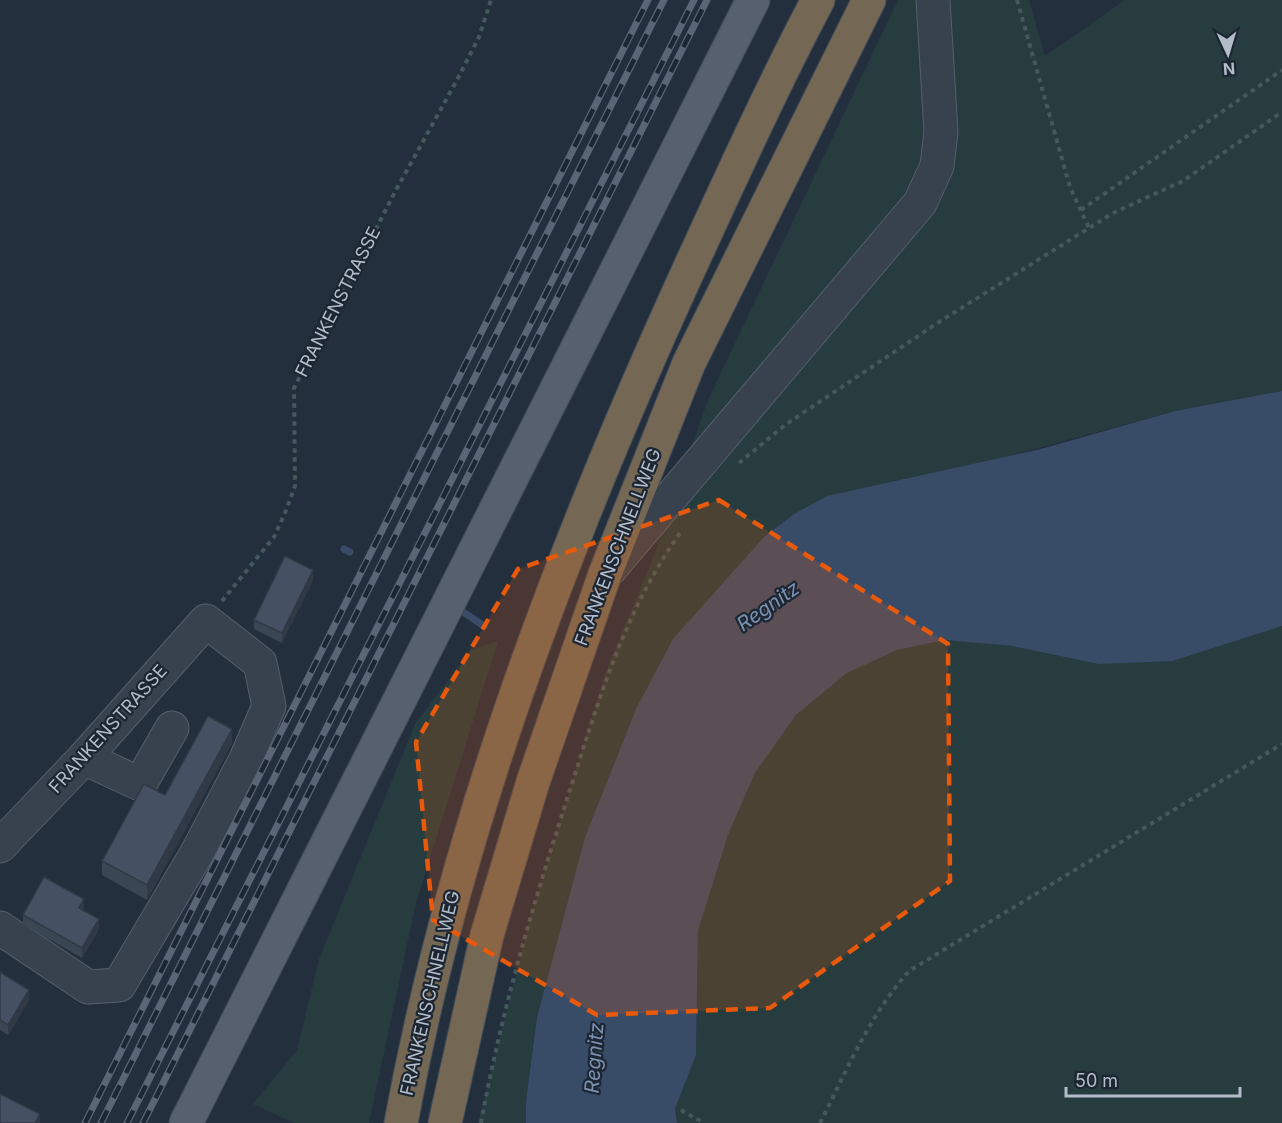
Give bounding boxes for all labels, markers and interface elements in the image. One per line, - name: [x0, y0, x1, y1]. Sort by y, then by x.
- north arrow: [1198, 24, 1258, 84]
- text: N: [1222, 59, 1236, 79]
- street label: FRANKENSTRASSE: [291, 223, 385, 380]
- street label: FRANKENSCHNELLWEG: [570, 445, 665, 648]
- water label: Regnitz: [732, 576, 804, 636]
- street label: FRANKENSTRASSE: [44, 660, 171, 797]
- street label: FRANKENSCHNELLWEG: [396, 888, 463, 1097]
- water label: Regnitz: [580, 1022, 608, 1094]
- scale bar: [1066, 1060, 1240, 1098]
- text: 50 m: [1075, 1070, 1118, 1091]

